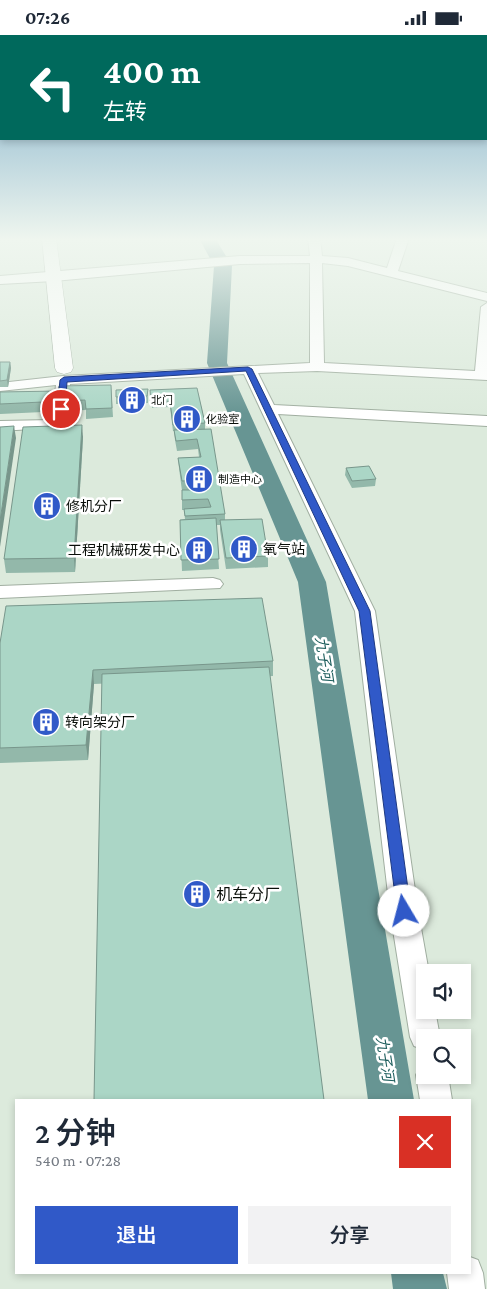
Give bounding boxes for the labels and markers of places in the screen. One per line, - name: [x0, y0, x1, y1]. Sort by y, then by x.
- building icon: 北门: [117, 385, 147, 415]
- pin: [40, 388, 82, 430]
- place label: 北门: [151, 394, 173, 406]
- building icon: 化验室: [172, 404, 202, 434]
- place label: 化验室: [206, 413, 239, 425]
- building icon: 制造中心: [184, 464, 214, 494]
- place label: 制造中心: [218, 473, 262, 485]
- building icon: 修机分厂: [32, 491, 62, 521]
- place label: 修机分厂: [66, 498, 122, 514]
- building icon: 氧气站: [229, 534, 259, 564]
- building icon: 工程机械研发中心: [184, 535, 214, 565]
- place label: 氧气站: [263, 541, 305, 557]
- place label: 工程机械研发中心: [68, 542, 180, 558]
- building icon: 转向架分厂: [31, 707, 61, 737]
- place label: 转向架分厂: [65, 714, 135, 730]
- building icon: 机车分厂: [182, 879, 212, 909]
- place label: 机车分厂: [216, 886, 280, 903]

